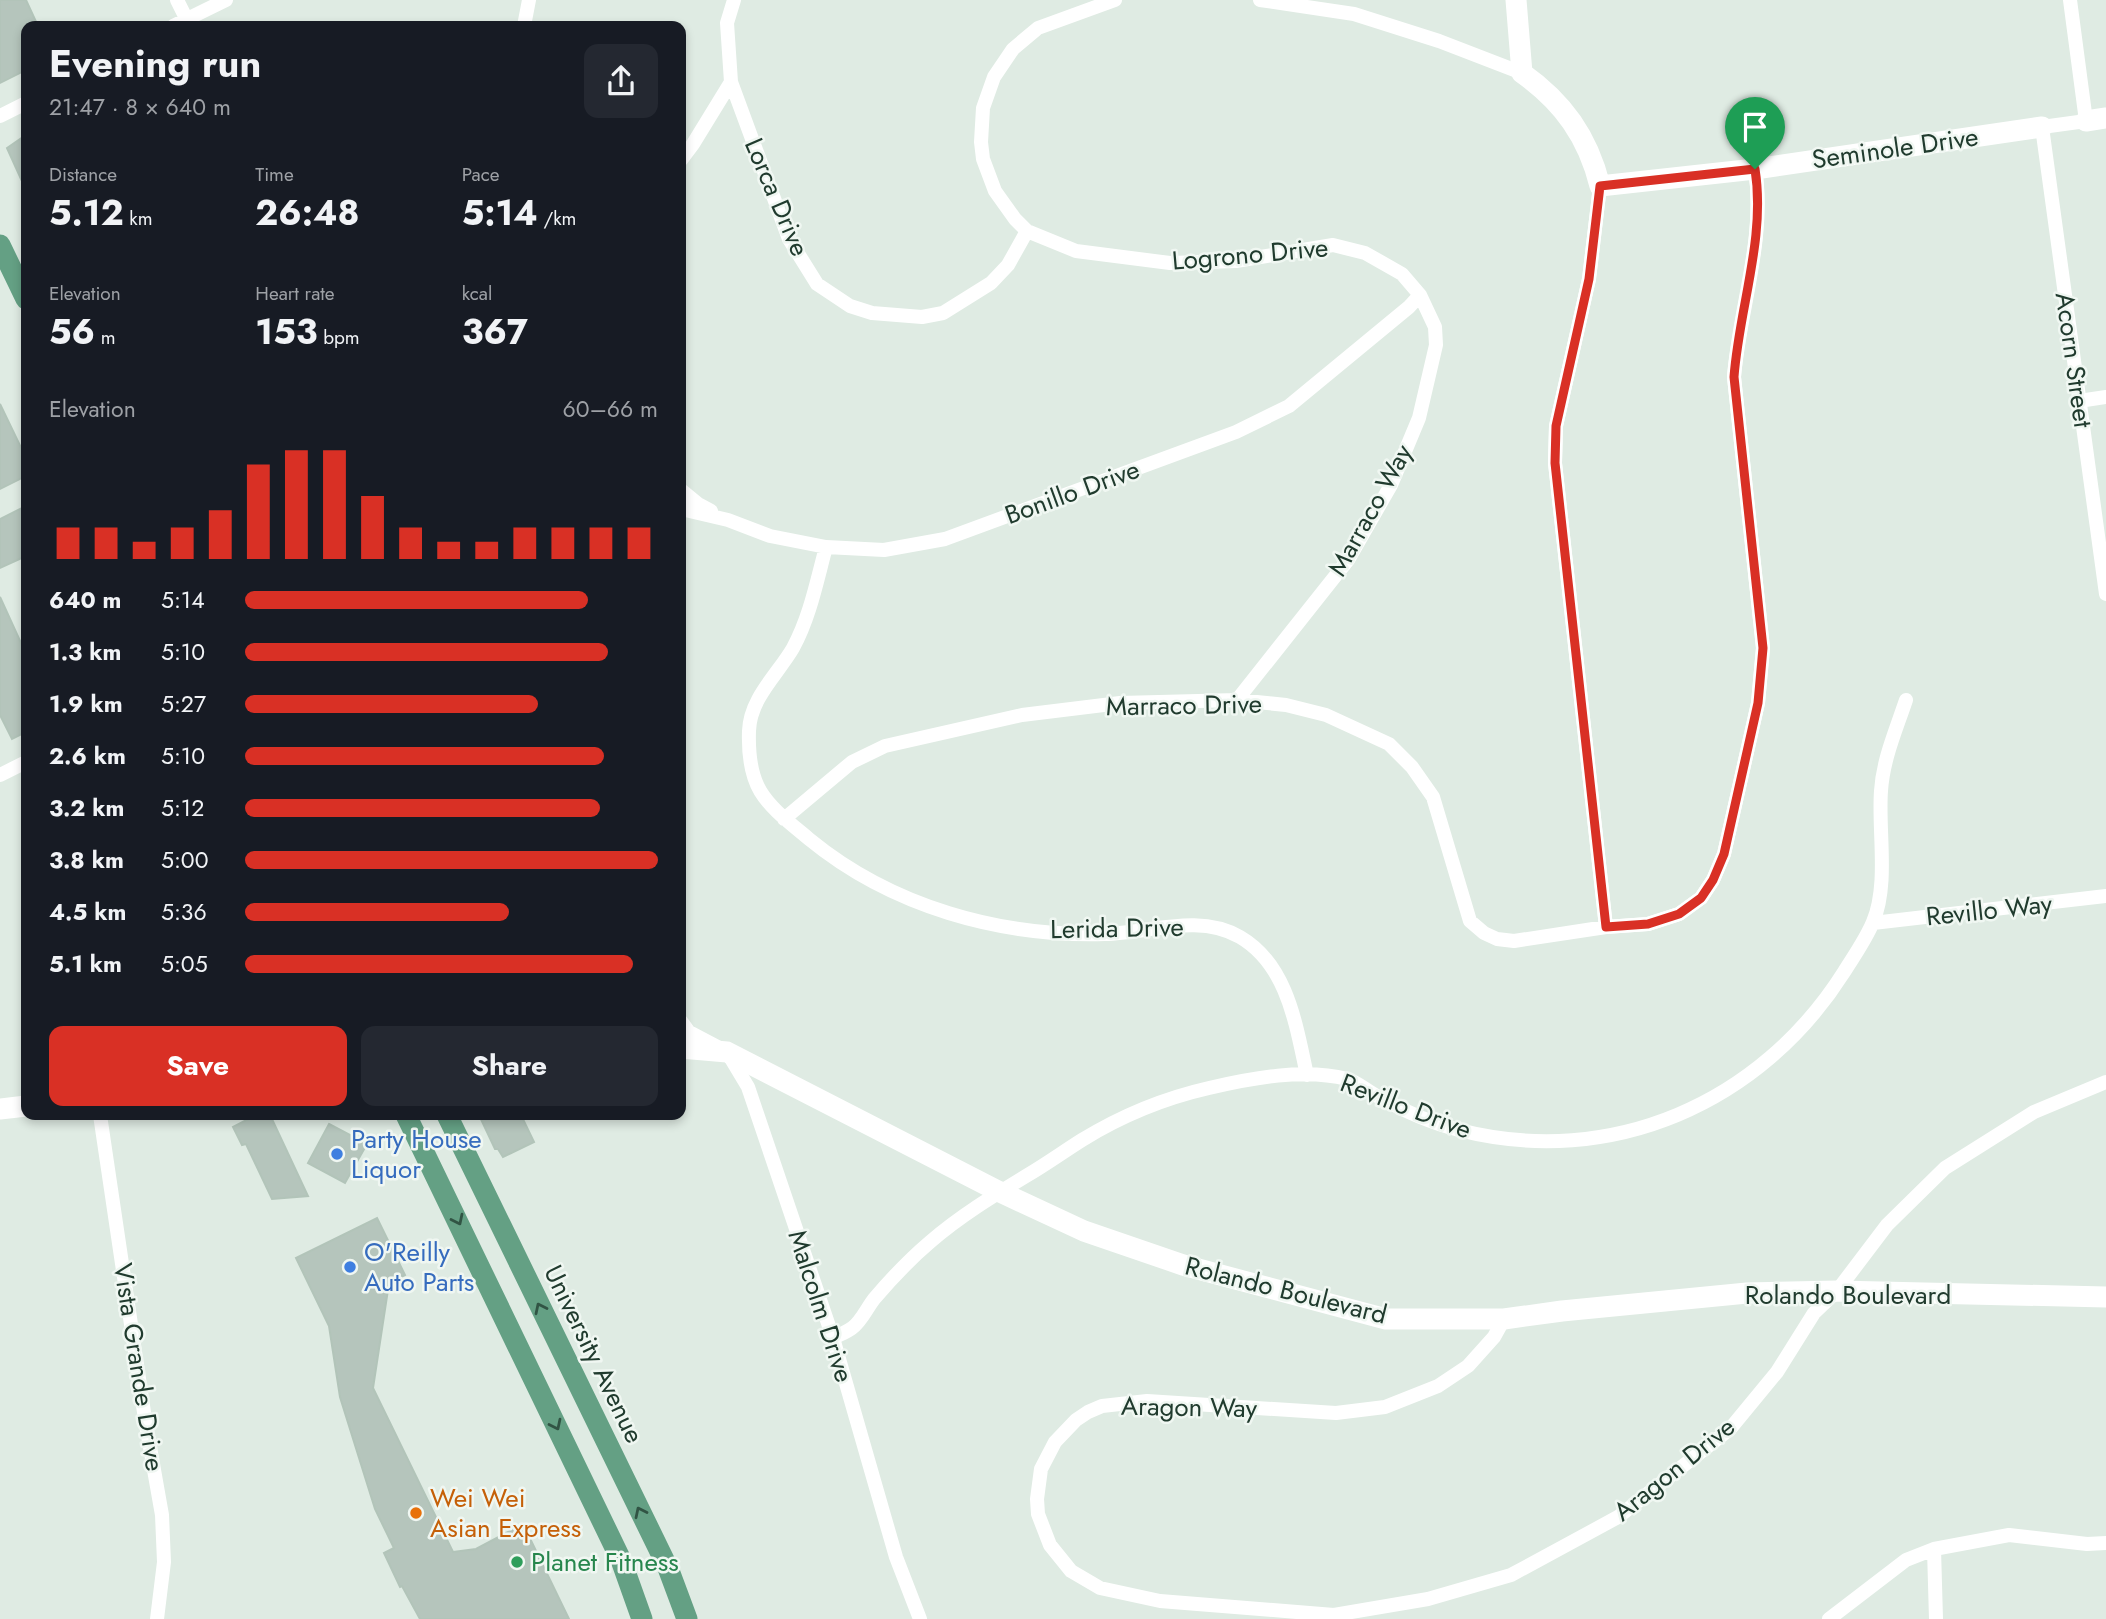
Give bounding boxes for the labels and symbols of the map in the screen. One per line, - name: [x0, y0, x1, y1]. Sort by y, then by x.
- pin: [1725, 97, 1785, 169]
- street label: Seminole Drive: [1809, 118, 1981, 178]
- street label: Lorca Drive: [735, 132, 819, 262]
- street label: Logrono Drive: [1170, 228, 1330, 280]
- street label: Acorn Street: [2046, 290, 2102, 431]
- street label: Marraco Way: [1318, 437, 1422, 583]
- street label: Bonillo Drive: [999, 450, 1145, 534]
- street label: Marraco Drive: [1106, 685, 1262, 725]
- street label: Revillo Way: [1924, 884, 2055, 936]
- street label: Lerida Drive: [1050, 908, 1184, 948]
- street label: Revillo Drive: [1335, 1064, 1477, 1148]
- place label: Party House Liquor: [351, 1120, 482, 1188]
- marker: Party House Liquor: [329, 1146, 345, 1162]
- one-way arrow: [450, 1213, 464, 1225]
- street label: Malcolm Drive: [779, 1225, 863, 1387]
- place label: O'Reilly Auto Parts: [364, 1233, 474, 1301]
- street label: Rolando Boulevard: [1181, 1247, 1391, 1333]
- marker: O'Reilly Auto Parts: [342, 1259, 358, 1275]
- street label: University Avenue: [534, 1259, 654, 1449]
- street label: Vista Grande Drive: [104, 1260, 174, 1474]
- street label: Rolando Boulevard: [1745, 1276, 1951, 1314]
- one-way arrow: [534, 1303, 548, 1315]
- street label: Aragon Way: [1121, 1387, 1258, 1427]
- street label: Aragon Drive: [1605, 1408, 1743, 1530]
- one-way arrow: [548, 1418, 562, 1430]
- place label: Wei Wei Asian Express: [430, 1479, 581, 1547]
- marker: Wei Wei Asian Express: [408, 1505, 424, 1521]
- one-way arrow: [635, 1507, 649, 1519]
- place label: Planet Fitness: [531, 1543, 679, 1581]
- marker: Planet Fitness: [509, 1554, 525, 1570]

